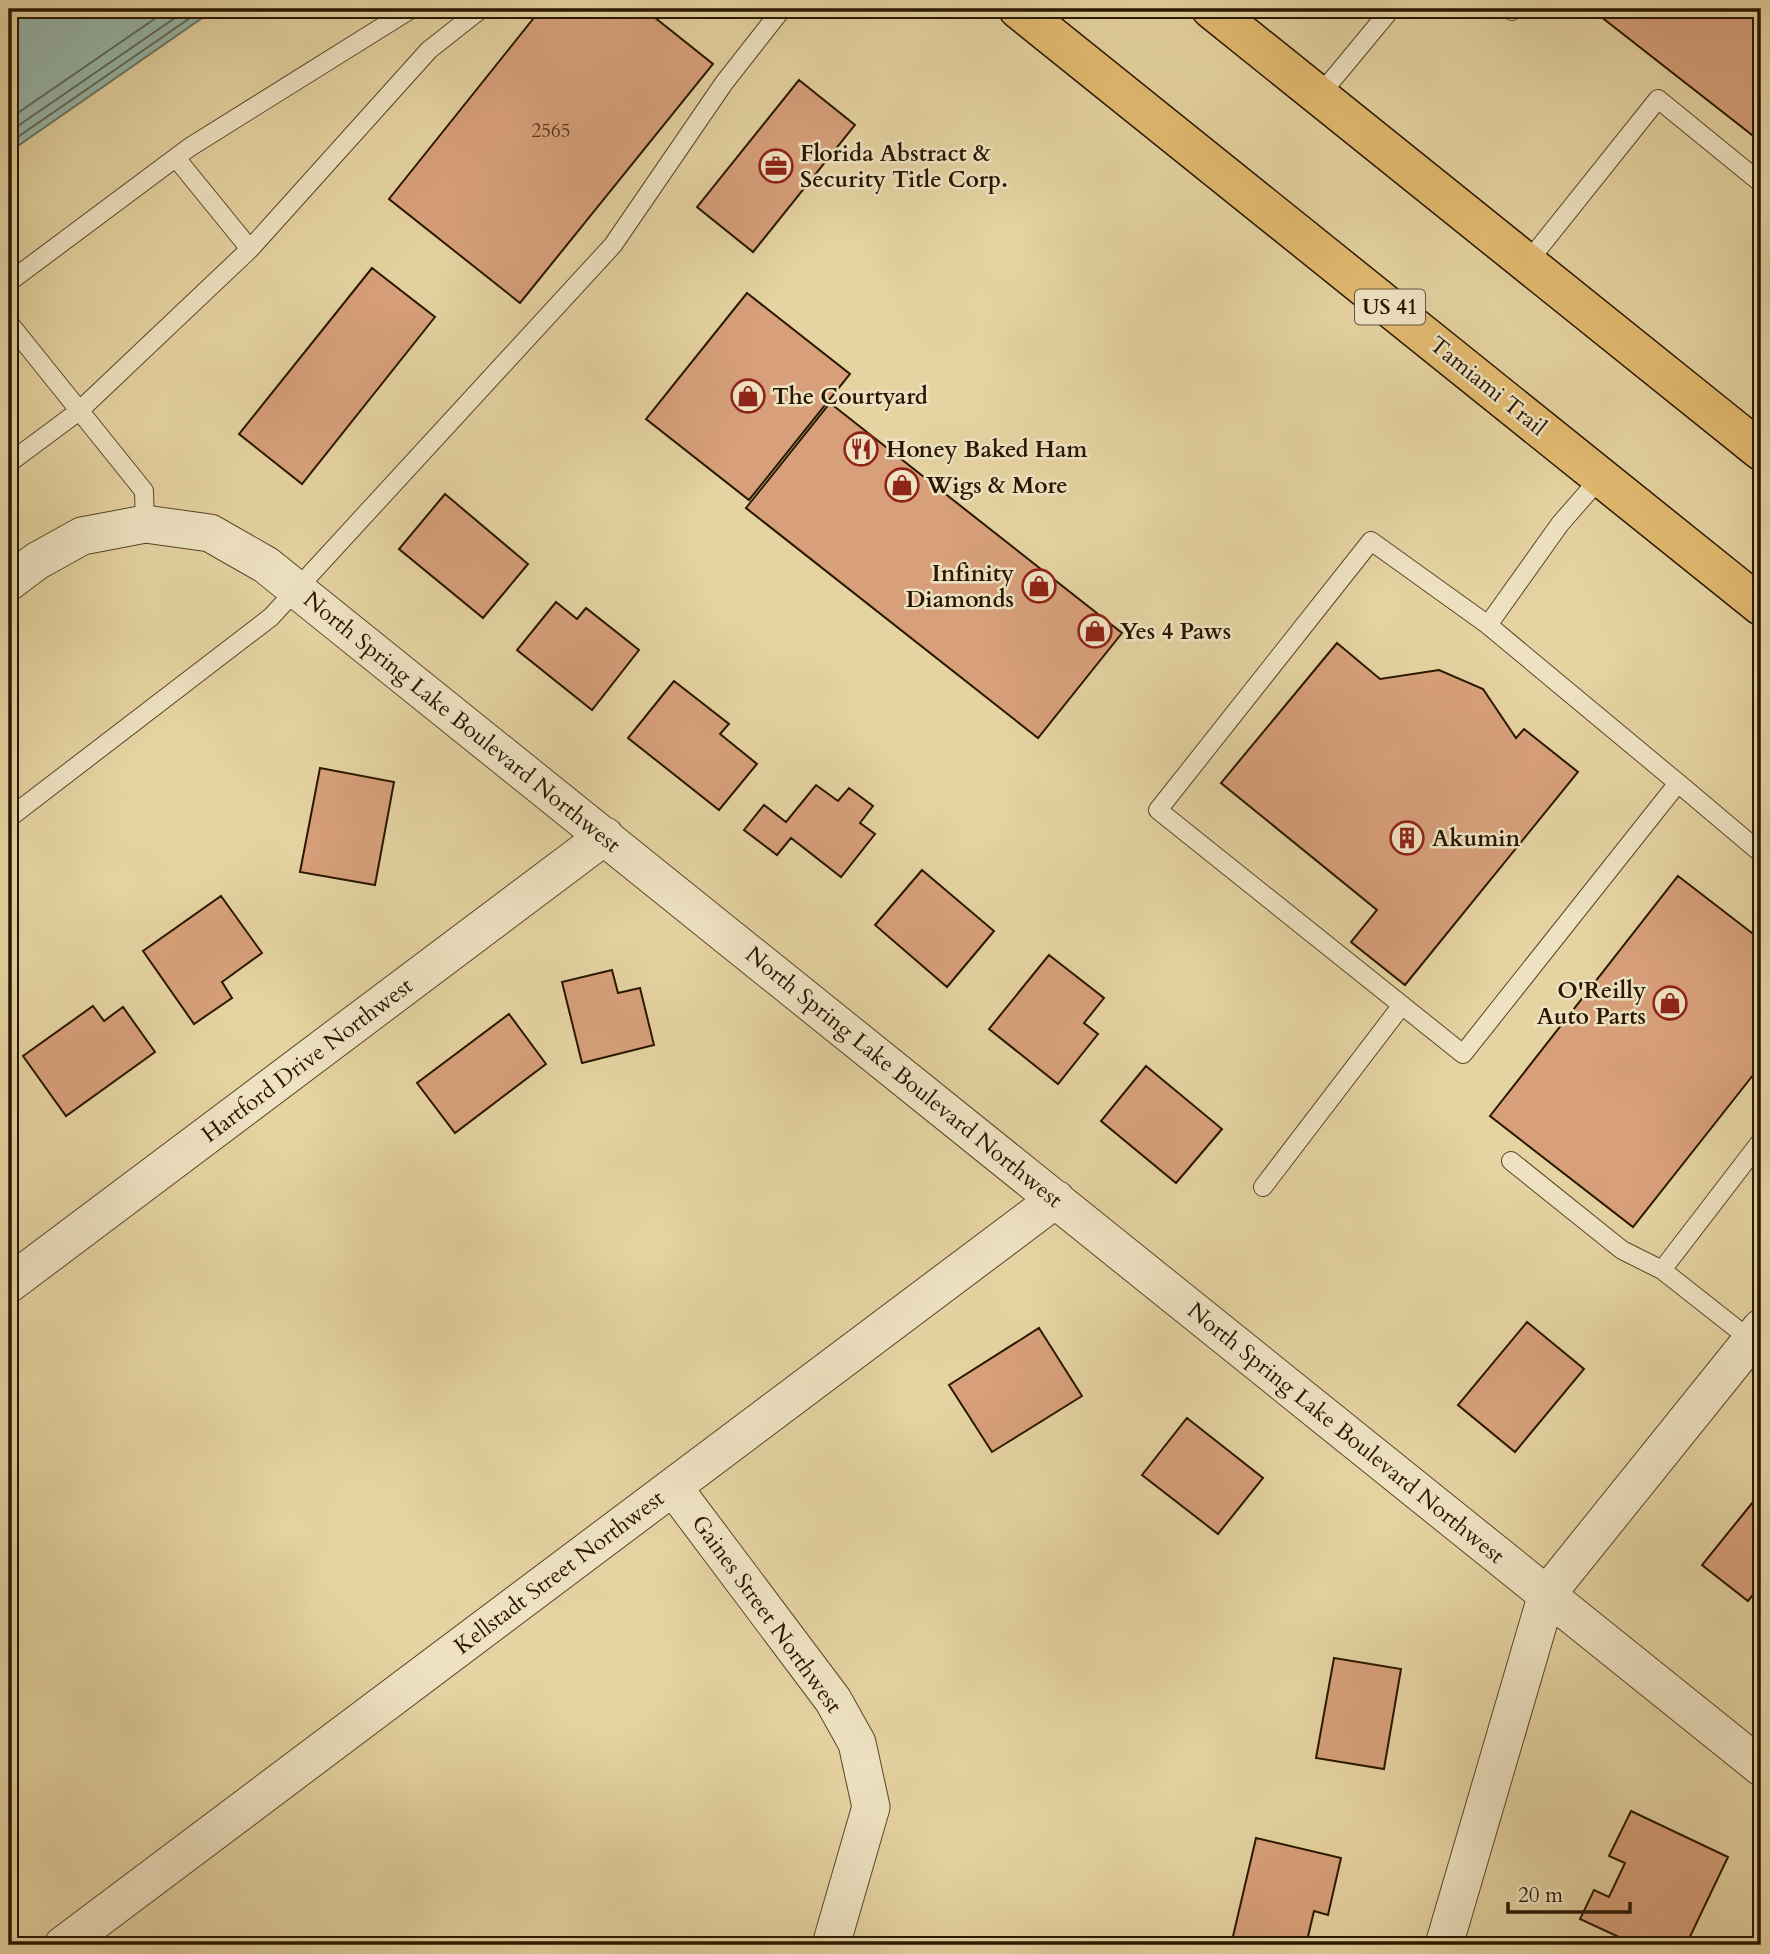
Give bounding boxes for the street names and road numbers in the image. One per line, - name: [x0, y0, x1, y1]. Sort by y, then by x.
- road number: US 41: [1355, 290, 1425, 324]
- street label: Tamiami Trail: [1423, 329, 1553, 443]
- street label: North Spring Lake Boulevard Northwest: [297, 584, 627, 860]
- street label: North Spring Lake Boulevard Northwest: [739, 939, 1069, 1215]
- street label: Hartford Drive Northwest: [195, 970, 419, 1150]
- street label: North Spring Lake Boulevard Northwest: [1181, 1295, 1511, 1571]
- street label: Kellstadt Street Northwest: [448, 1483, 670, 1661]
- street label: Gaines Street Northwest: [685, 1509, 849, 1719]

